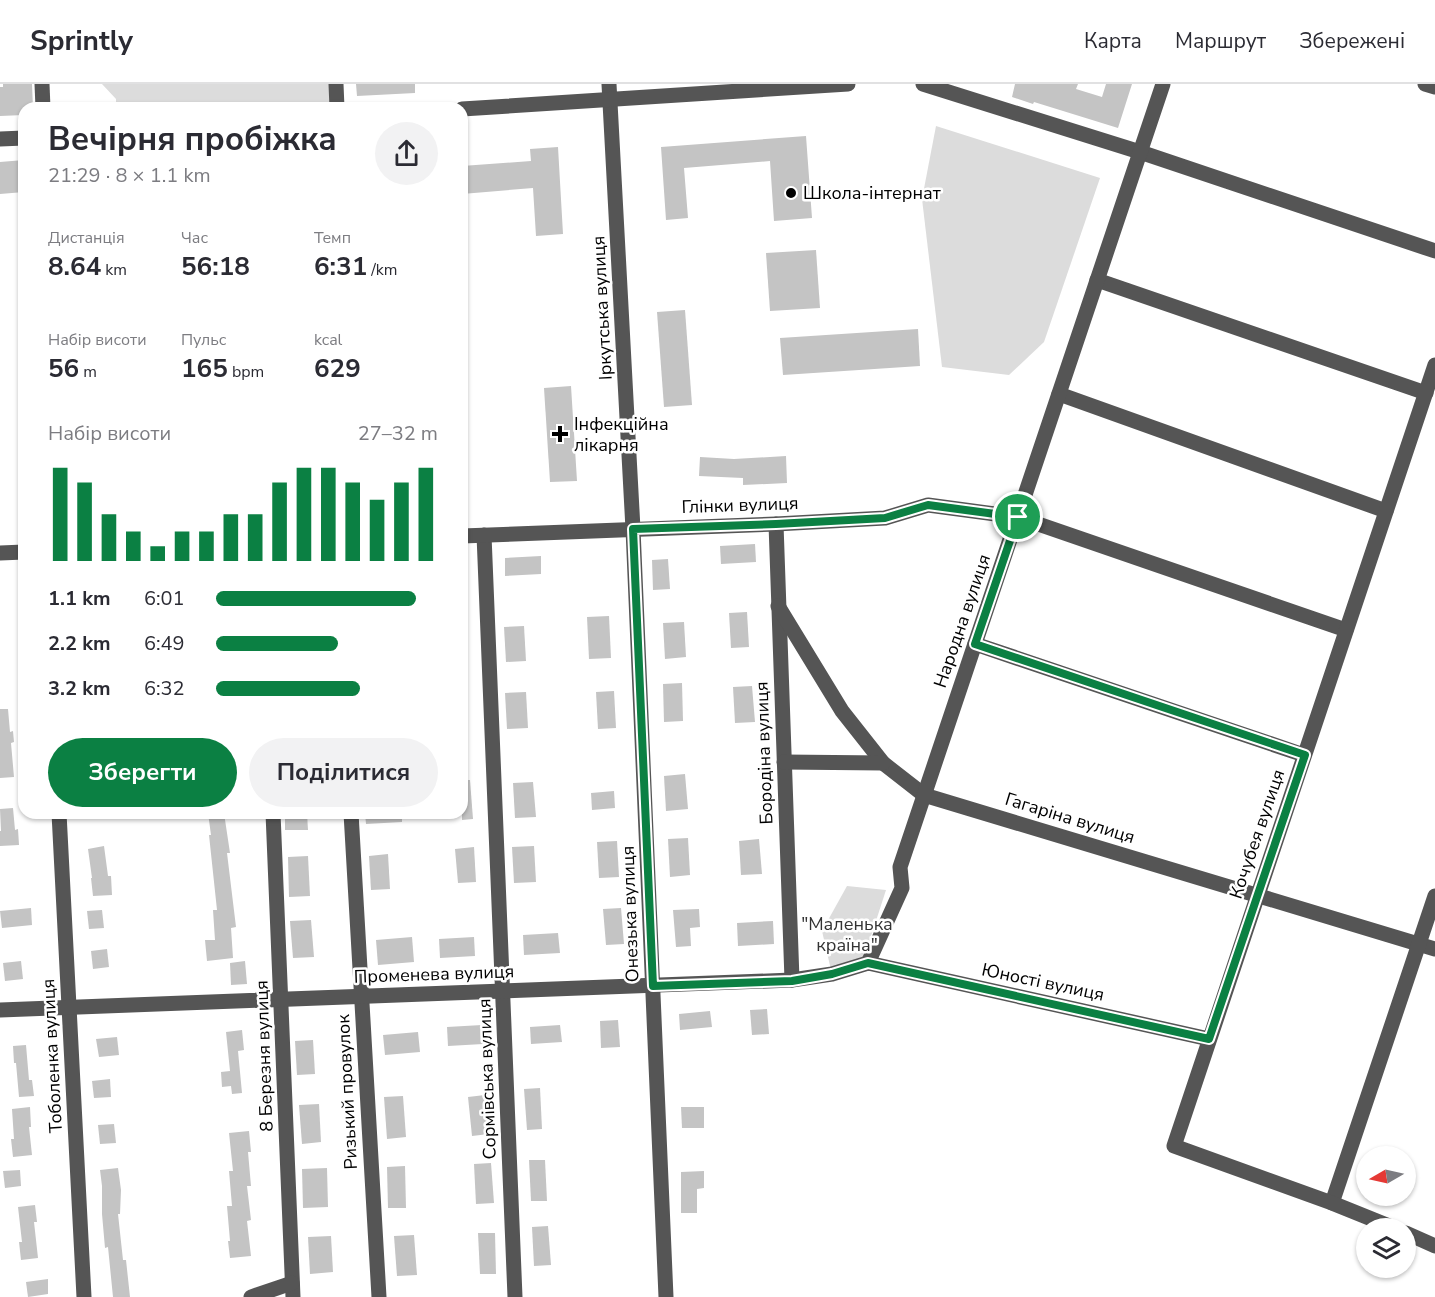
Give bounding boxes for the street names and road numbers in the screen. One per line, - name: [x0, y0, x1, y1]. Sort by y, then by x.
- street label: Іркутська вулиця: [586, 235, 618, 381]
- street label: Глінки вулиця: [681, 491, 799, 519]
- street label: Народна вулиця: [928, 551, 996, 691]
- street label: Бородіна вулиця: [750, 681, 778, 825]
- street label: Кочубея вулиця: [1224, 766, 1290, 902]
- street label: Гагаріна вулиця: [1002, 787, 1138, 849]
- street label: Онезька вулиця: [616, 845, 644, 983]
- street label: Юності вулиця: [980, 957, 1106, 1007]
- street label: Променева вулиця: [353, 959, 515, 989]
- street label: Тоболенка вулиця: [36, 978, 68, 1134]
- street label: 8 Березня вулиця: [249, 980, 279, 1132]
- street label: Сормівська вулиця: [472, 998, 502, 1160]
- street label: Ризький провулок: [331, 1013, 363, 1170]

